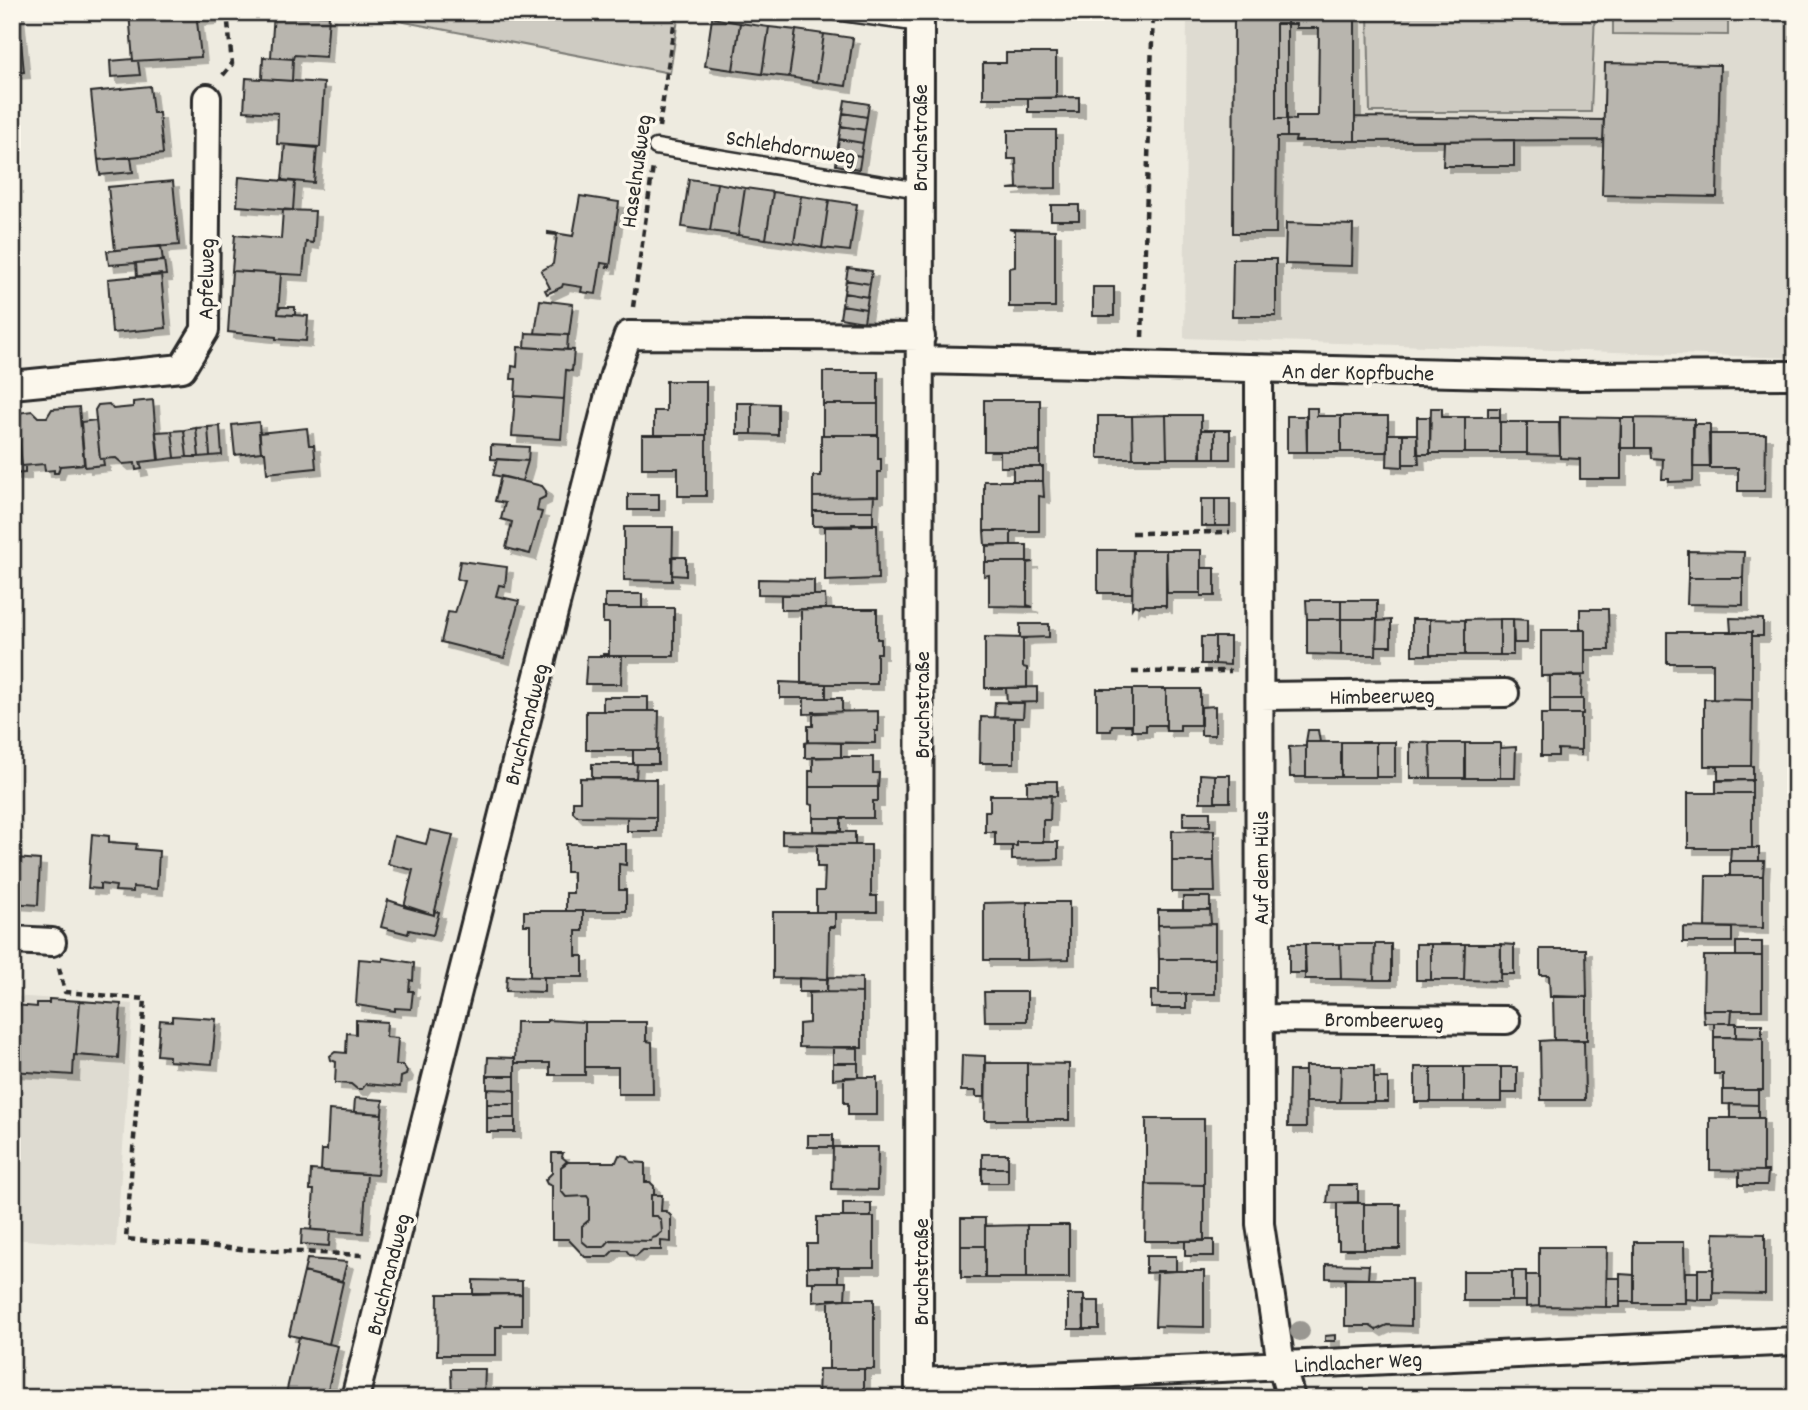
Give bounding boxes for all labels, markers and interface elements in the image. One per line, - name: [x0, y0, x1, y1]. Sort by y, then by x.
- street label: Bruchstraße: [906, 84, 939, 192]
- street label: Haselnußweg: [614, 113, 663, 230]
- street label: Schlehdornweg: [723, 123, 858, 176]
- street label: Apfelweg: [191, 238, 226, 320]
- street label: An der Kopfbuche: [1281, 357, 1434, 392]
- street label: Bruchstraße: [908, 651, 941, 759]
- street label: Bruchrandweg: [497, 660, 560, 789]
- street label: Himbeerweg: [1329, 681, 1435, 716]
- street label: Auf dem Hüls: [1247, 811, 1280, 925]
- street label: Brombeerweg: [1324, 1005, 1444, 1040]
- street label: Bruchrandweg: [359, 1210, 422, 1339]
- street label: Bruchstraße: [907, 1218, 940, 1326]
- street label: Lindlacher Weg: [1293, 1345, 1423, 1384]

